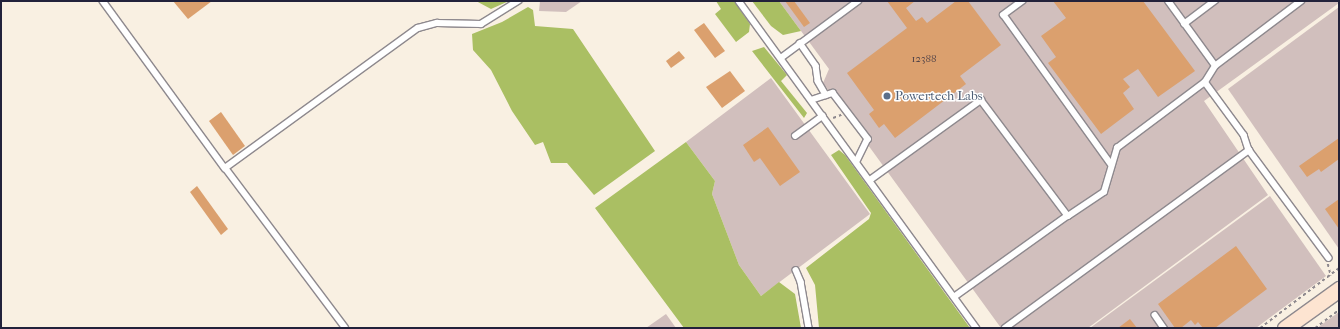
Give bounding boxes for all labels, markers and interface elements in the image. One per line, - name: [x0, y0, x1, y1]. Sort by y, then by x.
- house number: 12388: [911, 52, 937, 66]
- place label: Powertech Labs: [895, 88, 983, 104]
- marker: Powertech Labs: [882, 91, 892, 101]

